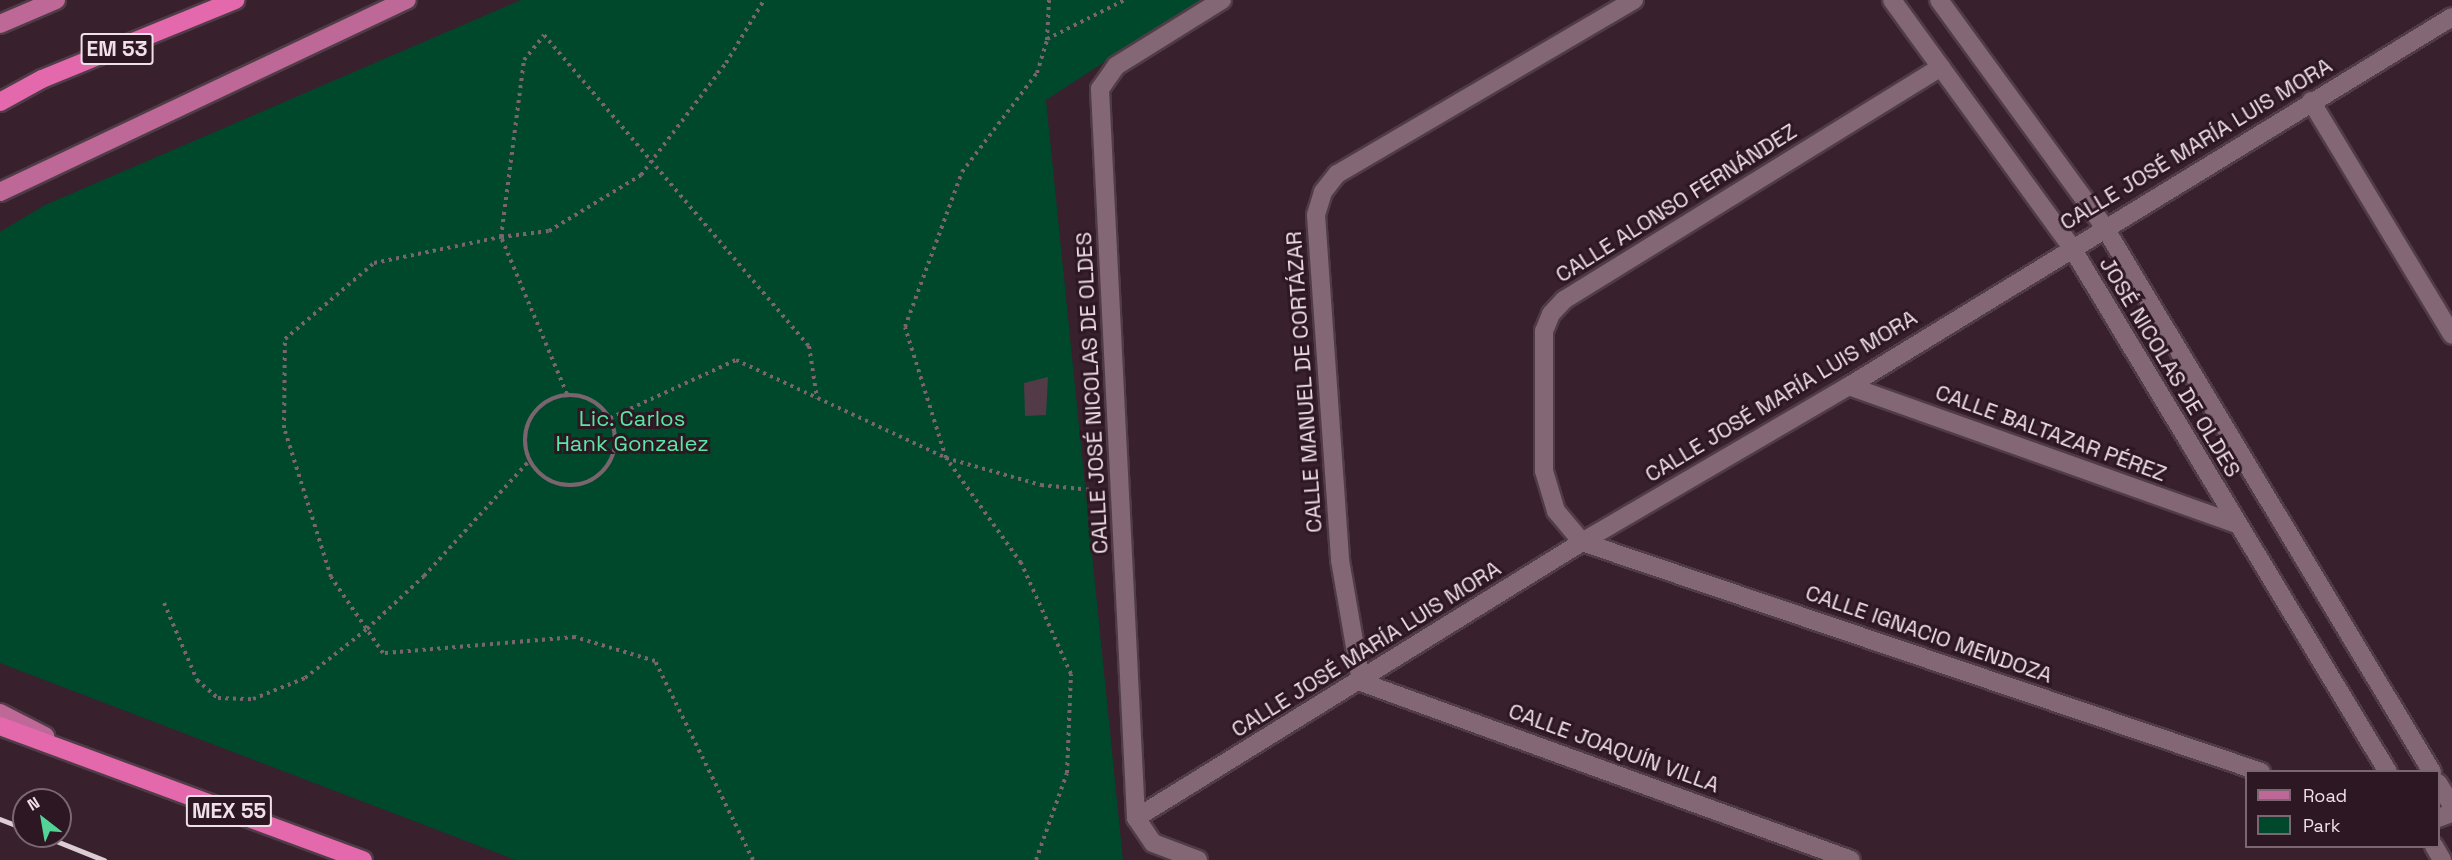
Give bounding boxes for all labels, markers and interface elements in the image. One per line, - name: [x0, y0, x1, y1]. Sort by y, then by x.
- road number: EM 53: [80, 31, 154, 67]
- street label: CALLE JOSÉ MARÍA LUIS MORA: [2055, 52, 2337, 236]
- street label: CALLE ALONSO FERNÁNDEZ: [1551, 118, 1801, 288]
- street label: CALLE MANUEL DE CORTÁZAR: [1280, 230, 1328, 534]
- street label: CALLE JOSÉ NICOLAS DE OLDES: [1070, 231, 1114, 555]
- street label: JOSÉ NICOLAS DE OLDES: [2094, 252, 2246, 482]
- street label: CALLE JOSÉ MARÍA LUIS MORA: [1640, 304, 1922, 488]
- street label: CALLE BALTAZAR PÉREZ: [1932, 379, 2170, 487]
- park label: Lic. Carlos Hank Gonzalez: [555, 405, 709, 457]
- street label: CALLE JOSÉ MARÍA LUIS MORA: [1226, 555, 1506, 743]
- street label: CALLE IGNACIO MENDOZA: [1802, 579, 2056, 689]
- street label: CALLE JOAQUÍN VILLA: [1505, 698, 1723, 798]
- legend: [2245, 770, 2440, 848]
- text: Road: [2303, 784, 2347, 807]
- north arrow: [12, 788, 72, 848]
- text: N: [23, 792, 44, 816]
- road number: MEX 55: [186, 793, 272, 829]
- text: Park: [2303, 814, 2340, 837]

